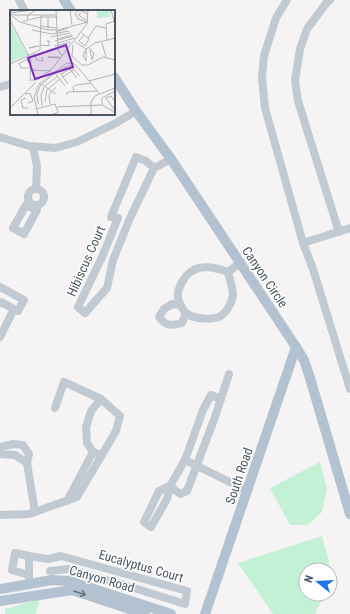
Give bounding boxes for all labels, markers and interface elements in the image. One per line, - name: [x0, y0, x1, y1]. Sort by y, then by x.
- inset map: [10, 10, 115, 115]
- street label: Hibiscus Court: [64, 223, 108, 299]
- street label: Canyon Circle: [239, 244, 291, 310]
- street label: South Road: [222, 446, 256, 506]
- street label: Eucalyptus Court: [97, 547, 185, 585]
- north arrow: [298, 562, 338, 602]
- street label: Canyon Road: [68, 563, 136, 595]
- text: N: [302, 574, 316, 584]
- one-way arrow: [73, 590, 86, 597]

